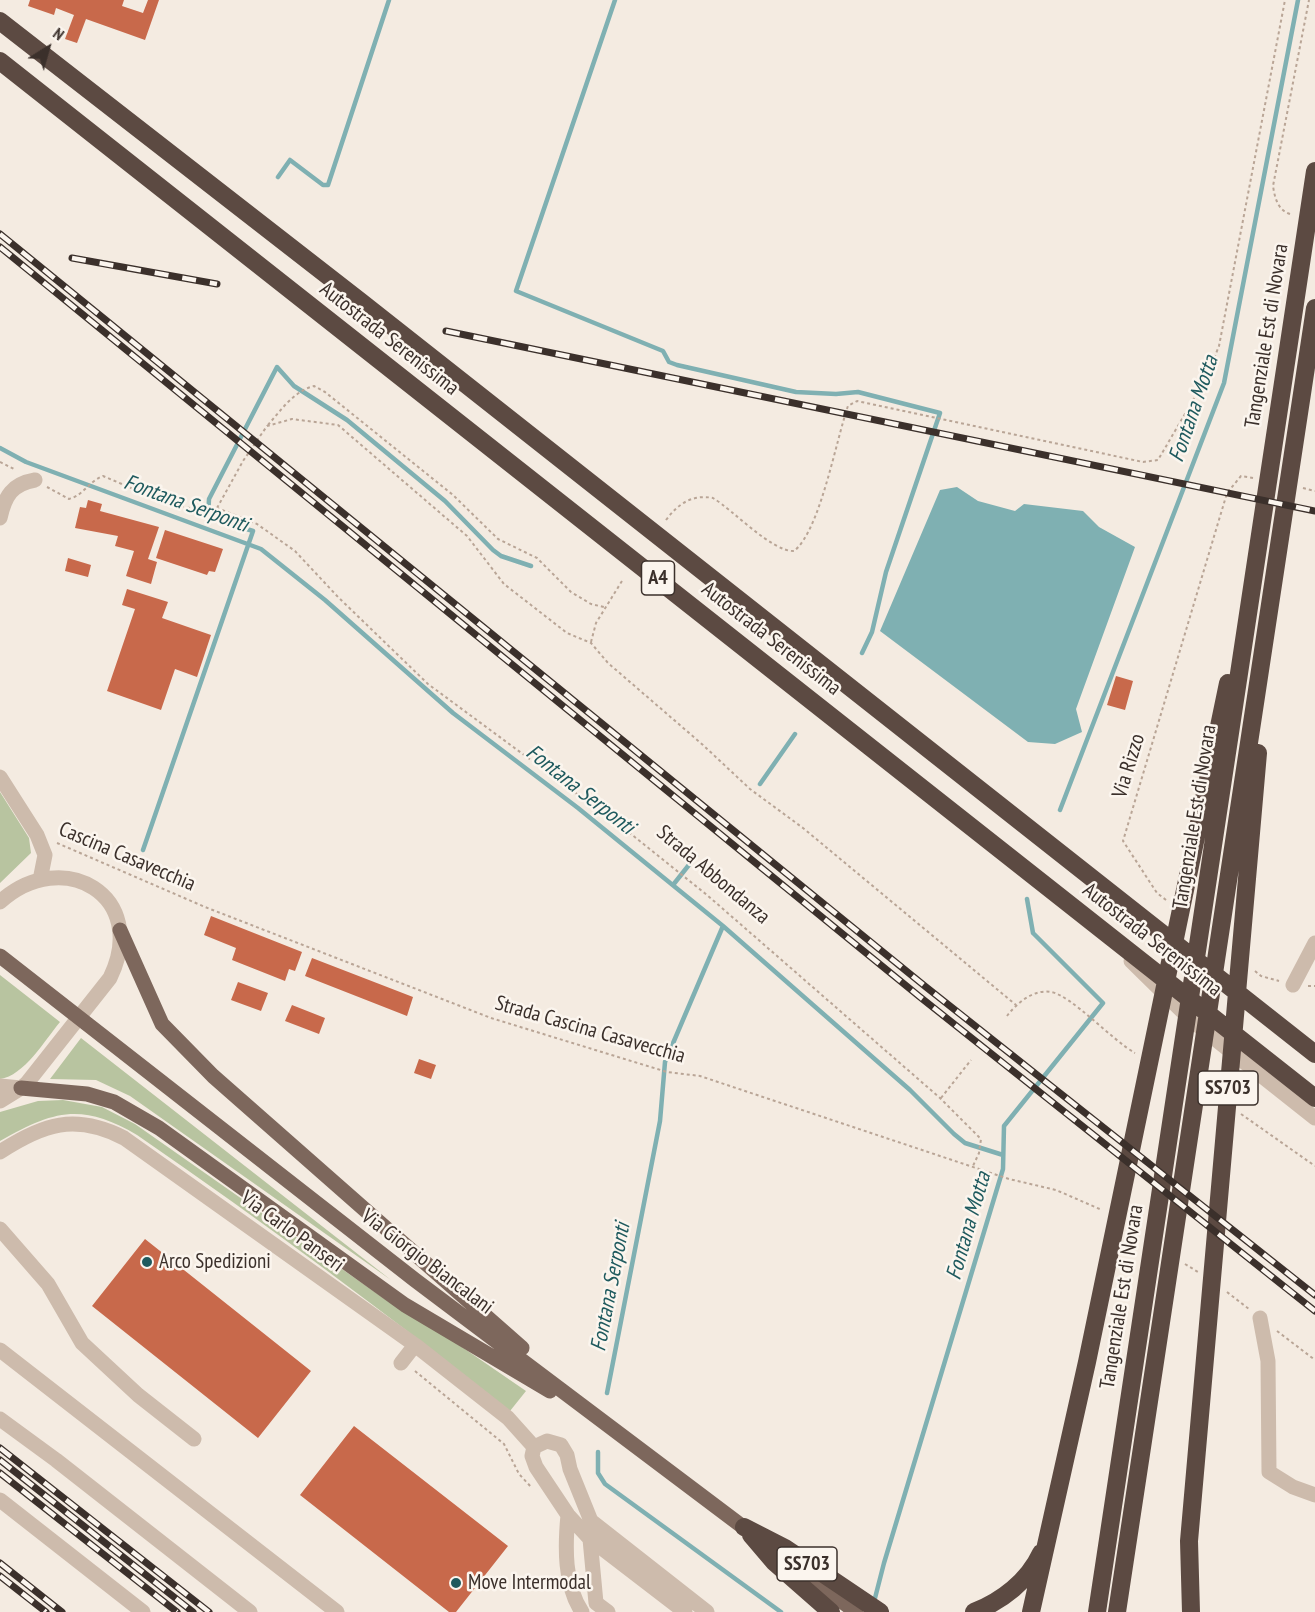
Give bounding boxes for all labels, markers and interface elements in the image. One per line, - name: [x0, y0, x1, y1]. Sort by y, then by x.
- north arrow: [18, 18, 78, 78]
- text: N: [49, 23, 68, 44]
- street label: Tangenziale Est di Novara: [1240, 242, 1294, 430]
- street label: Autostrada Serenissima: [315, 277, 463, 401]
- water label: Fontana Motta: [1164, 352, 1224, 466]
- water label: Fontana Serponti: [120, 469, 252, 539]
- road number: A4: [642, 561, 674, 595]
- street label: Autostrada Serenissima: [697, 577, 845, 701]
- street label: Tangenziale Est di Novara: [1168, 723, 1222, 911]
- street label: Via Rizzo: [1107, 731, 1151, 801]
- water label: Fontana Serponti: [521, 739, 639, 841]
- street label: Cascina Casavecchia: [55, 817, 199, 897]
- street label: Strada Abbondanza: [651, 820, 775, 930]
- street label: Autostrada Serenissima: [1078, 878, 1226, 1002]
- street label: Strada Cascina Casavecchia: [492, 991, 688, 1069]
- road number: SS703: [1198, 1071, 1258, 1105]
- water label: Fontana Motta: [941, 1169, 997, 1283]
- street label: Via Carlo Panseri: [235, 1186, 349, 1278]
- street label: Tangenziale Est di Novara: [1095, 1203, 1149, 1391]
- street label: Via Giorgio Biancalani: [356, 1204, 498, 1320]
- water label: Fontana Serponti: [586, 1221, 636, 1353]
- place label: Arco Spedizioni: [159, 1249, 271, 1275]
- marker: Arco Spedizioni: [140, 1255, 154, 1269]
- road number: SS703: [777, 1547, 837, 1581]
- place label: Move Intermodal: [468, 1570, 591, 1596]
- marker: Move Intermodal: [449, 1576, 463, 1590]

